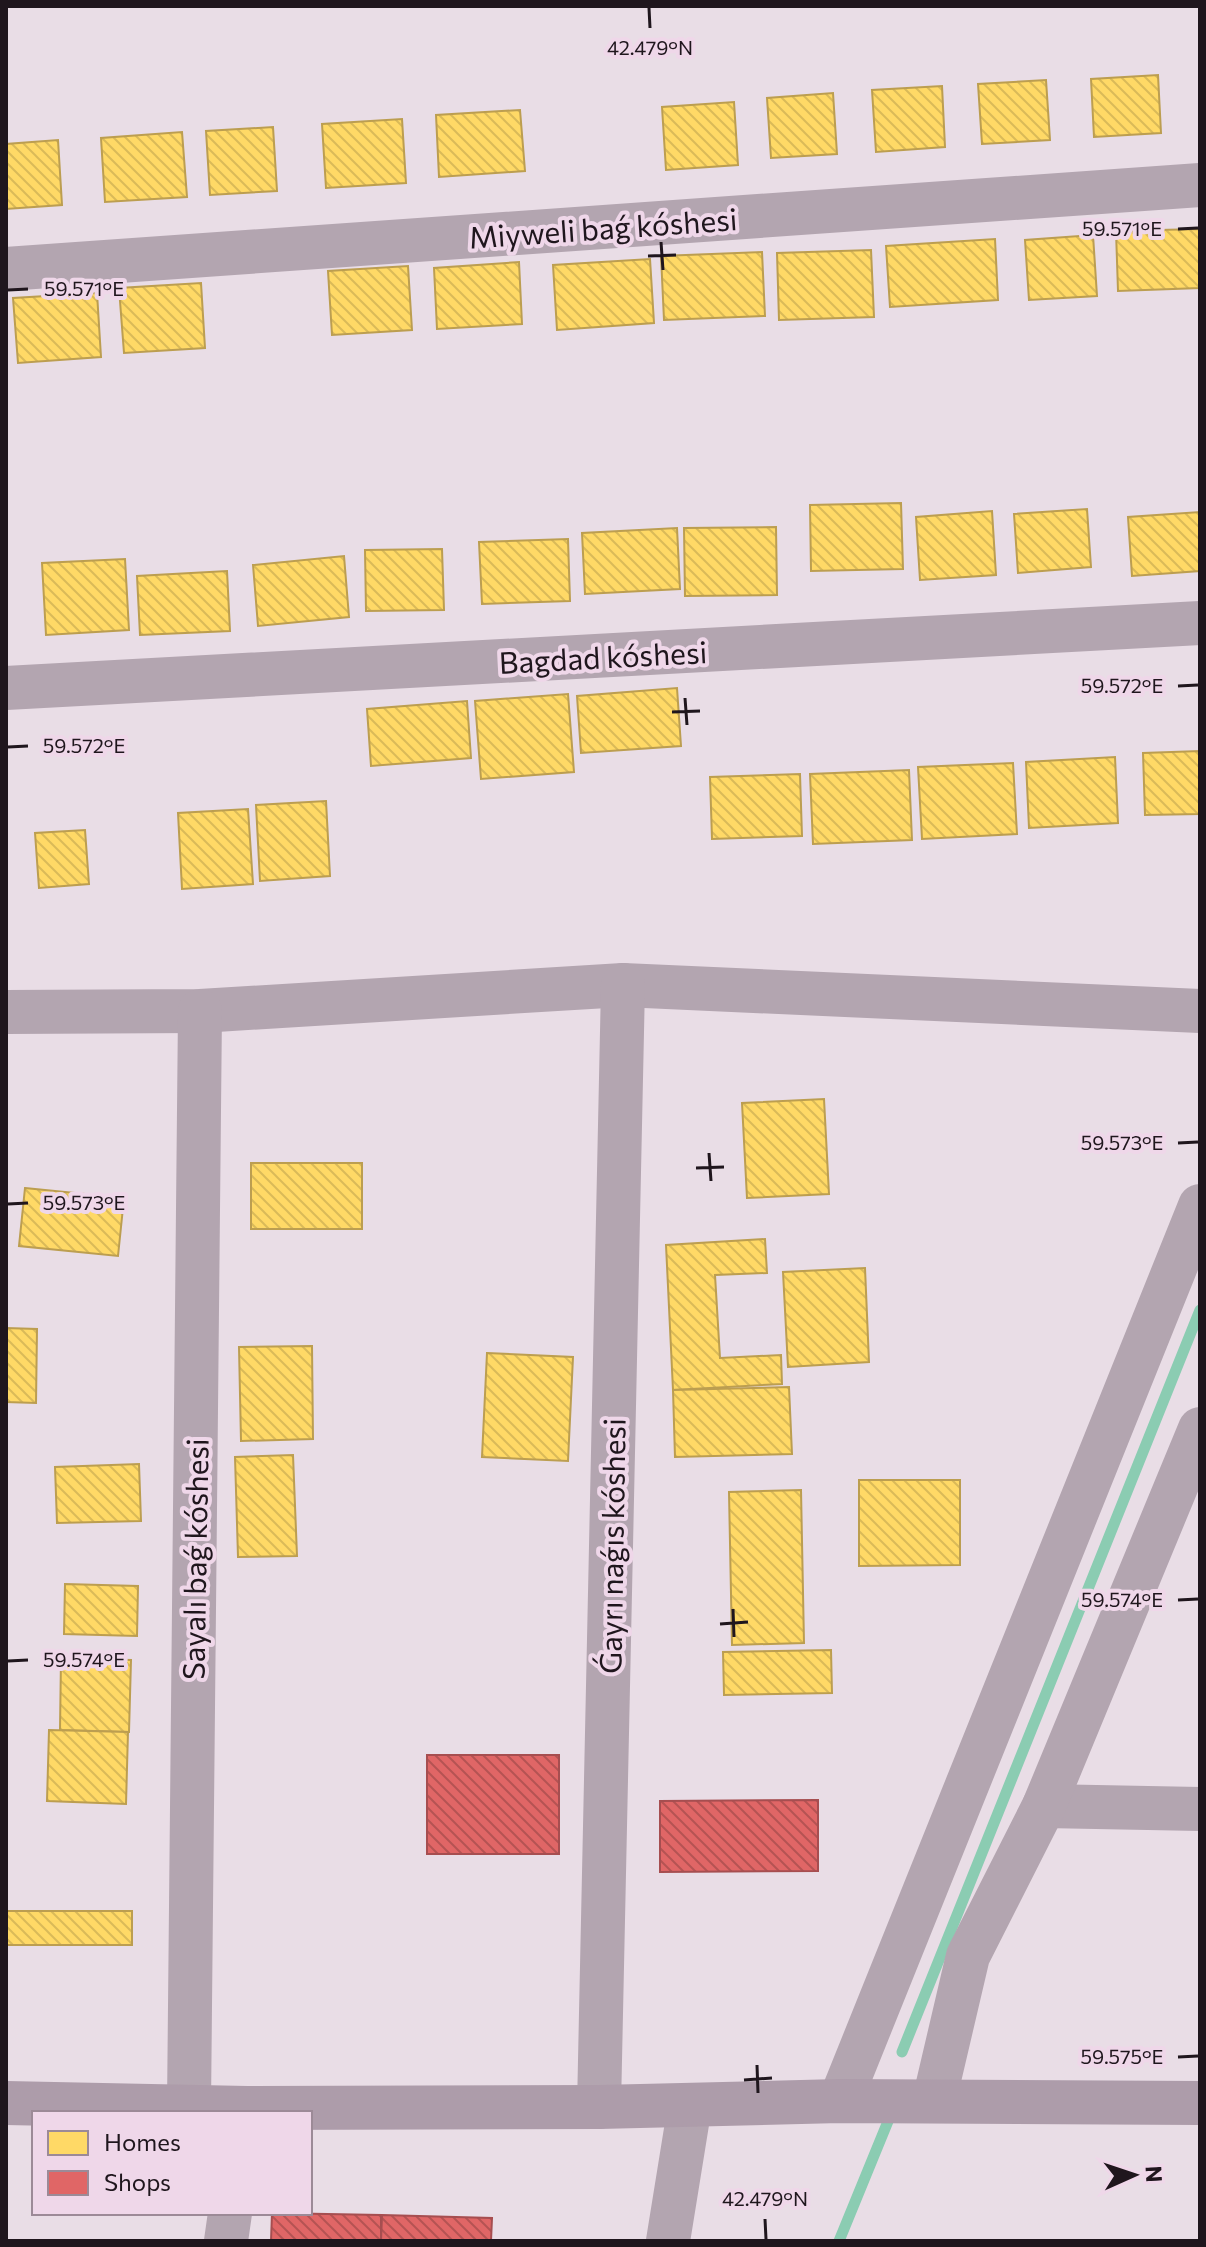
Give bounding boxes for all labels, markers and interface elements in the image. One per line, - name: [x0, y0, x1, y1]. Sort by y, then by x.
- text: 42.479°N: [607, 35, 693, 59]
- street label: Miyweli baǵ kóshesi: [468, 199, 738, 255]
- text: 59.571°E: [1082, 216, 1162, 240]
- text: 59.571°E: [44, 276, 124, 300]
- street label: Bagdad kóshesi: [498, 632, 708, 680]
- text: 59.572°E: [1081, 673, 1163, 697]
- text: 59.572°E: [43, 733, 125, 757]
- text: 59.573°E: [1081, 1130, 1163, 1154]
- text: 59.573°E: [43, 1190, 125, 1214]
- street label: Ǵayrı naǵıs kóshesi: [590, 1418, 632, 1674]
- street label: Sayalı baǵ kóshesi: [173, 1438, 215, 1680]
- text: 59.574°E: [1081, 1587, 1163, 1611]
- text: 59.574°E: [43, 1647, 125, 1671]
- text: 59.575°E: [1081, 2044, 1163, 2068]
- legend: [32, 2111, 312, 2215]
- text: Homes: [104, 2127, 181, 2156]
- north arrow: [1094, 2135, 1174, 2215]
- text: N: [1141, 2165, 1168, 2183]
- text: Shops: [104, 2167, 171, 2196]
- text: 42.479°N: [722, 2186, 808, 2210]

